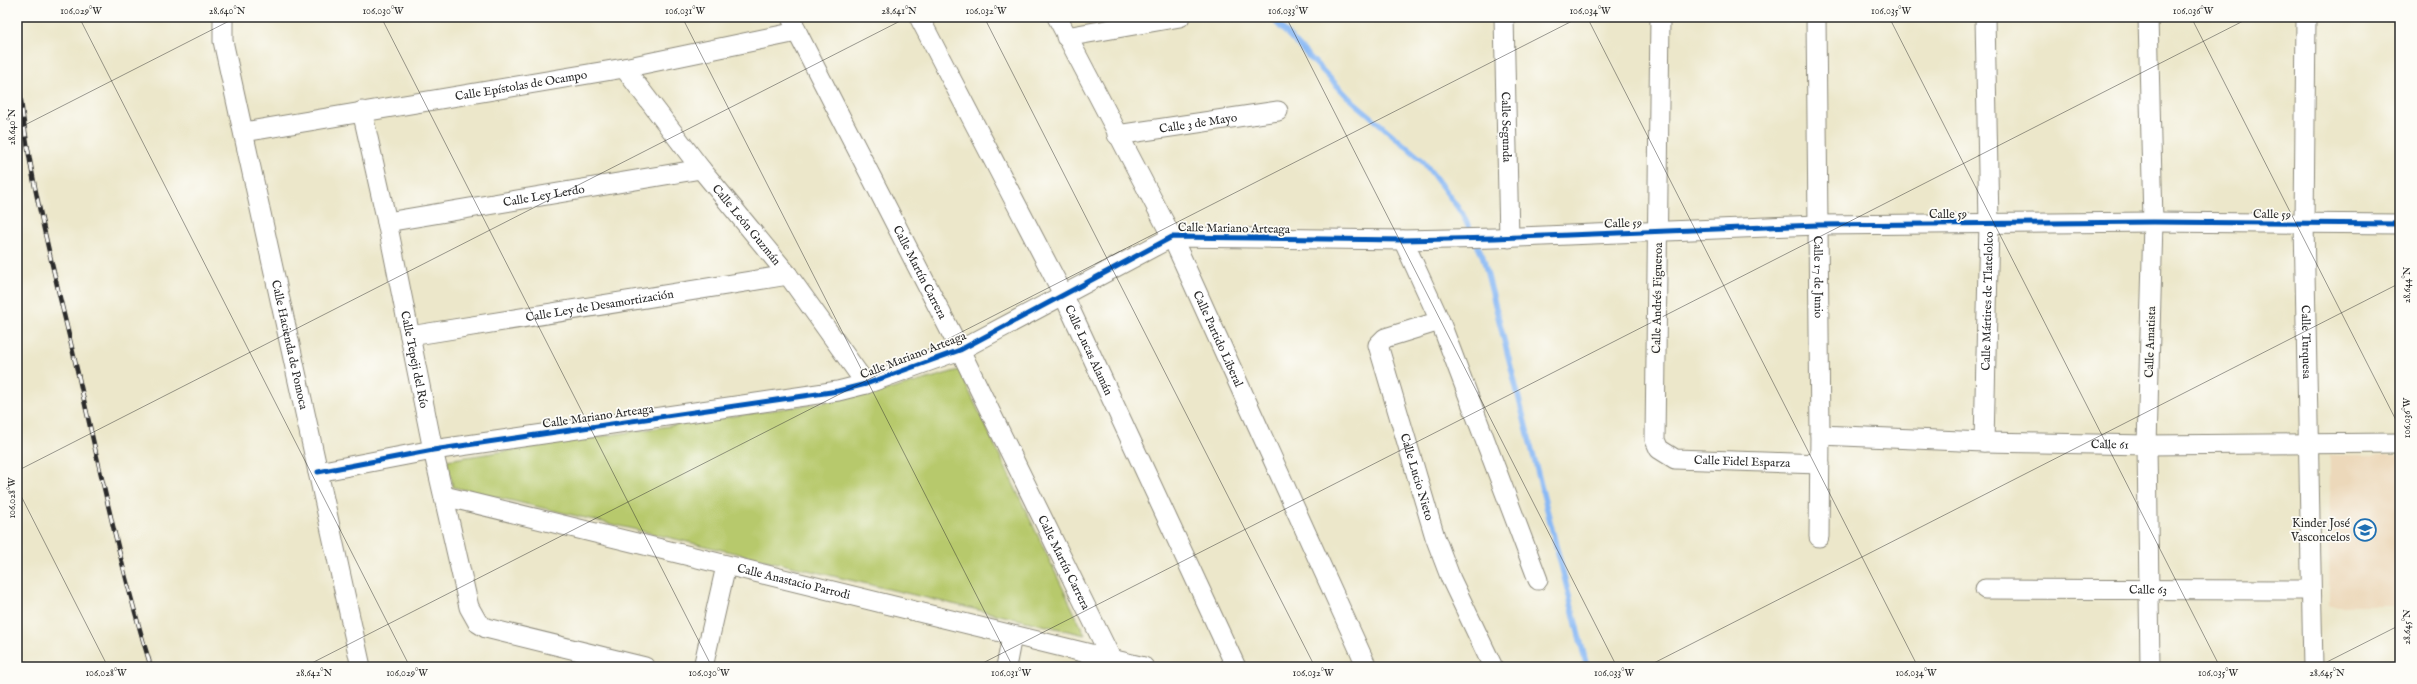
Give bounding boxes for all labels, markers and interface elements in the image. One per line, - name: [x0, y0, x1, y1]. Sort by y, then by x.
- text: 106.029°W: [60, 5, 102, 18]
- text: 28.640°N: [209, 5, 246, 18]
- text: 106.030°W: [362, 5, 404, 18]
- text: 106.031°W: [665, 5, 705, 18]
- text: 28.641°N: [881, 5, 917, 18]
- text: 106.032°W: [966, 5, 1007, 18]
- text: 106.033°W: [1268, 5, 1308, 18]
- text: 106.034°W: [1569, 5, 1611, 18]
- text: 106.035°W: [1871, 5, 1911, 18]
- text: 106.036°W: [2173, 5, 2214, 18]
- street label: Calle Epístolas de Ocampo: [454, 67, 589, 104]
- street label: Calle Segunda: [1498, 91, 1514, 163]
- text: 28.640°N: [6, 108, 19, 145]
- street label: Calle 3 de Mayo: [1158, 110, 1239, 137]
- street label: Calle León Guzmán: [709, 181, 784, 269]
- street label: Calle Ley Lerdo: [502, 182, 586, 210]
- street label: Calle 59: [1929, 207, 1967, 222]
- street label: Calle 59: [2253, 207, 2291, 222]
- street label: Calle 59: [1604, 215, 1642, 232]
- street label: Calle Mariano Arteaga: [1178, 220, 1291, 237]
- street label: Calle Martín Carrera: [889, 223, 950, 323]
- street label: Calle Mártires de Tlatelolco: [1979, 231, 1997, 371]
- street label: Calle 17 de Junio: [1810, 236, 1826, 319]
- street label: Calle Andrés Figueroa: [1649, 241, 1666, 354]
- text: 28.644°N: [2401, 266, 2414, 303]
- street label: Calle Hacienda de Pomoca: [268, 279, 311, 412]
- street label: Calle Ley de Desamortización: [525, 286, 675, 325]
- street label: Calle Partido Liberal: [1189, 288, 1246, 390]
- street label: Calle Lucas Alamán: [1061, 303, 1116, 398]
- street label: Calle Amatista: [2142, 305, 2159, 378]
- street label: Calle Turquesa: [2298, 305, 2314, 380]
- street label: Calle Tepeji del Río: [397, 310, 431, 410]
- street label: Calle Mariano Arteaga: [858, 328, 969, 383]
- text: 106.036°W: [2401, 397, 2414, 438]
- street label: Calle Mariano Arteaga: [541, 401, 655, 432]
- street label: Calle Lucio Nieto: [1397, 432, 1437, 523]
- street label: Calle 61: [2091, 437, 2129, 453]
- street label: Calle Fidel Esparza: [1694, 453, 1791, 471]
- text: 106.028°W: [6, 477, 19, 519]
- street label: Calle Martín Carrera: [1034, 513, 1094, 613]
- place label: Kinder José Vasconcelos: [2290, 516, 2350, 545]
- school or university icon: Kinder José Vasconcelos: [2352, 517, 2378, 543]
- street label: Calle Anastacio Parrodi: [735, 561, 852, 603]
- street label: Calle 63: [2129, 582, 2167, 598]
- text: 28.645°N: [2401, 609, 2414, 645]
- text: 106.028°W: [85, 667, 127, 680]
- text: 28.642°N: [296, 667, 333, 680]
- text: 106.029°W: [386, 667, 428, 680]
- text: 106.030°W: [688, 667, 730, 680]
- text: 106.031°W: [991, 667, 1031, 680]
- text: 106.032°W: [1293, 667, 1334, 680]
- text: 106.033°W: [1594, 667, 1634, 680]
- text: 106.034°W: [1895, 667, 1937, 680]
- text: 106.035°W: [2198, 667, 2238, 680]
- text: 28.645°N: [2309, 667, 2345, 680]

